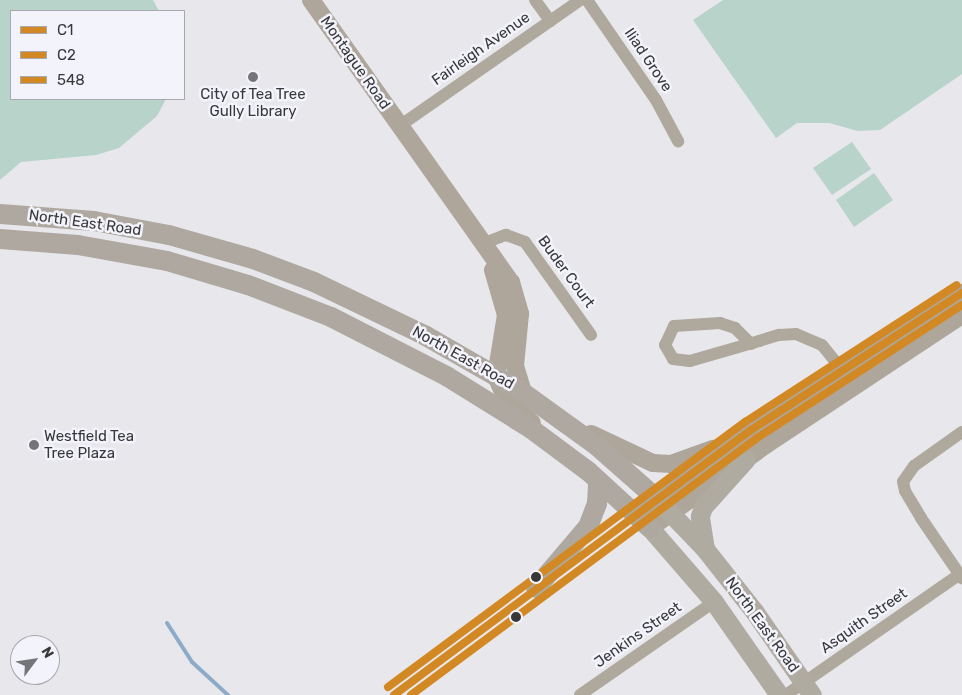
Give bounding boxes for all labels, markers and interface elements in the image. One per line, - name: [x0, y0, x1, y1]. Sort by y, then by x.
- street label: Fairleigh Avenue: [428, 8, 534, 90]
- legend: [10, 10, 185, 100]
- street label: Montague Road: [316, 13, 394, 113]
- text: C1: [57, 21, 73, 39]
- street label: Iliad Grove: [620, 25, 676, 95]
- text: C2: [57, 46, 76, 64]
- text: 548: [57, 71, 85, 89]
- marker: City of Tea Tree Gully Library: [247, 71, 259, 83]
- place label: City of Tea Tree Gully Library: [200, 85, 306, 120]
- street label: North East Road: [28, 206, 142, 240]
- street label: Buder Court: [534, 232, 598, 312]
- street label: North East Road: [409, 323, 517, 393]
- place label: Westfield Tea Tree Plaza: [44, 427, 134, 462]
- marker: Westfield Tea Tree Plaza: [28, 439, 40, 451]
- unlabelled marker: [531, 572, 541, 582]
- street label: North East Road: [721, 574, 803, 676]
- street label: Asquith Street: [817, 585, 911, 657]
- street label: Jenkins Street: [591, 598, 685, 672]
- unlabelled marker: [511, 612, 521, 622]
- north arrow: [10, 635, 60, 685]
- text: N: [38, 644, 57, 661]

